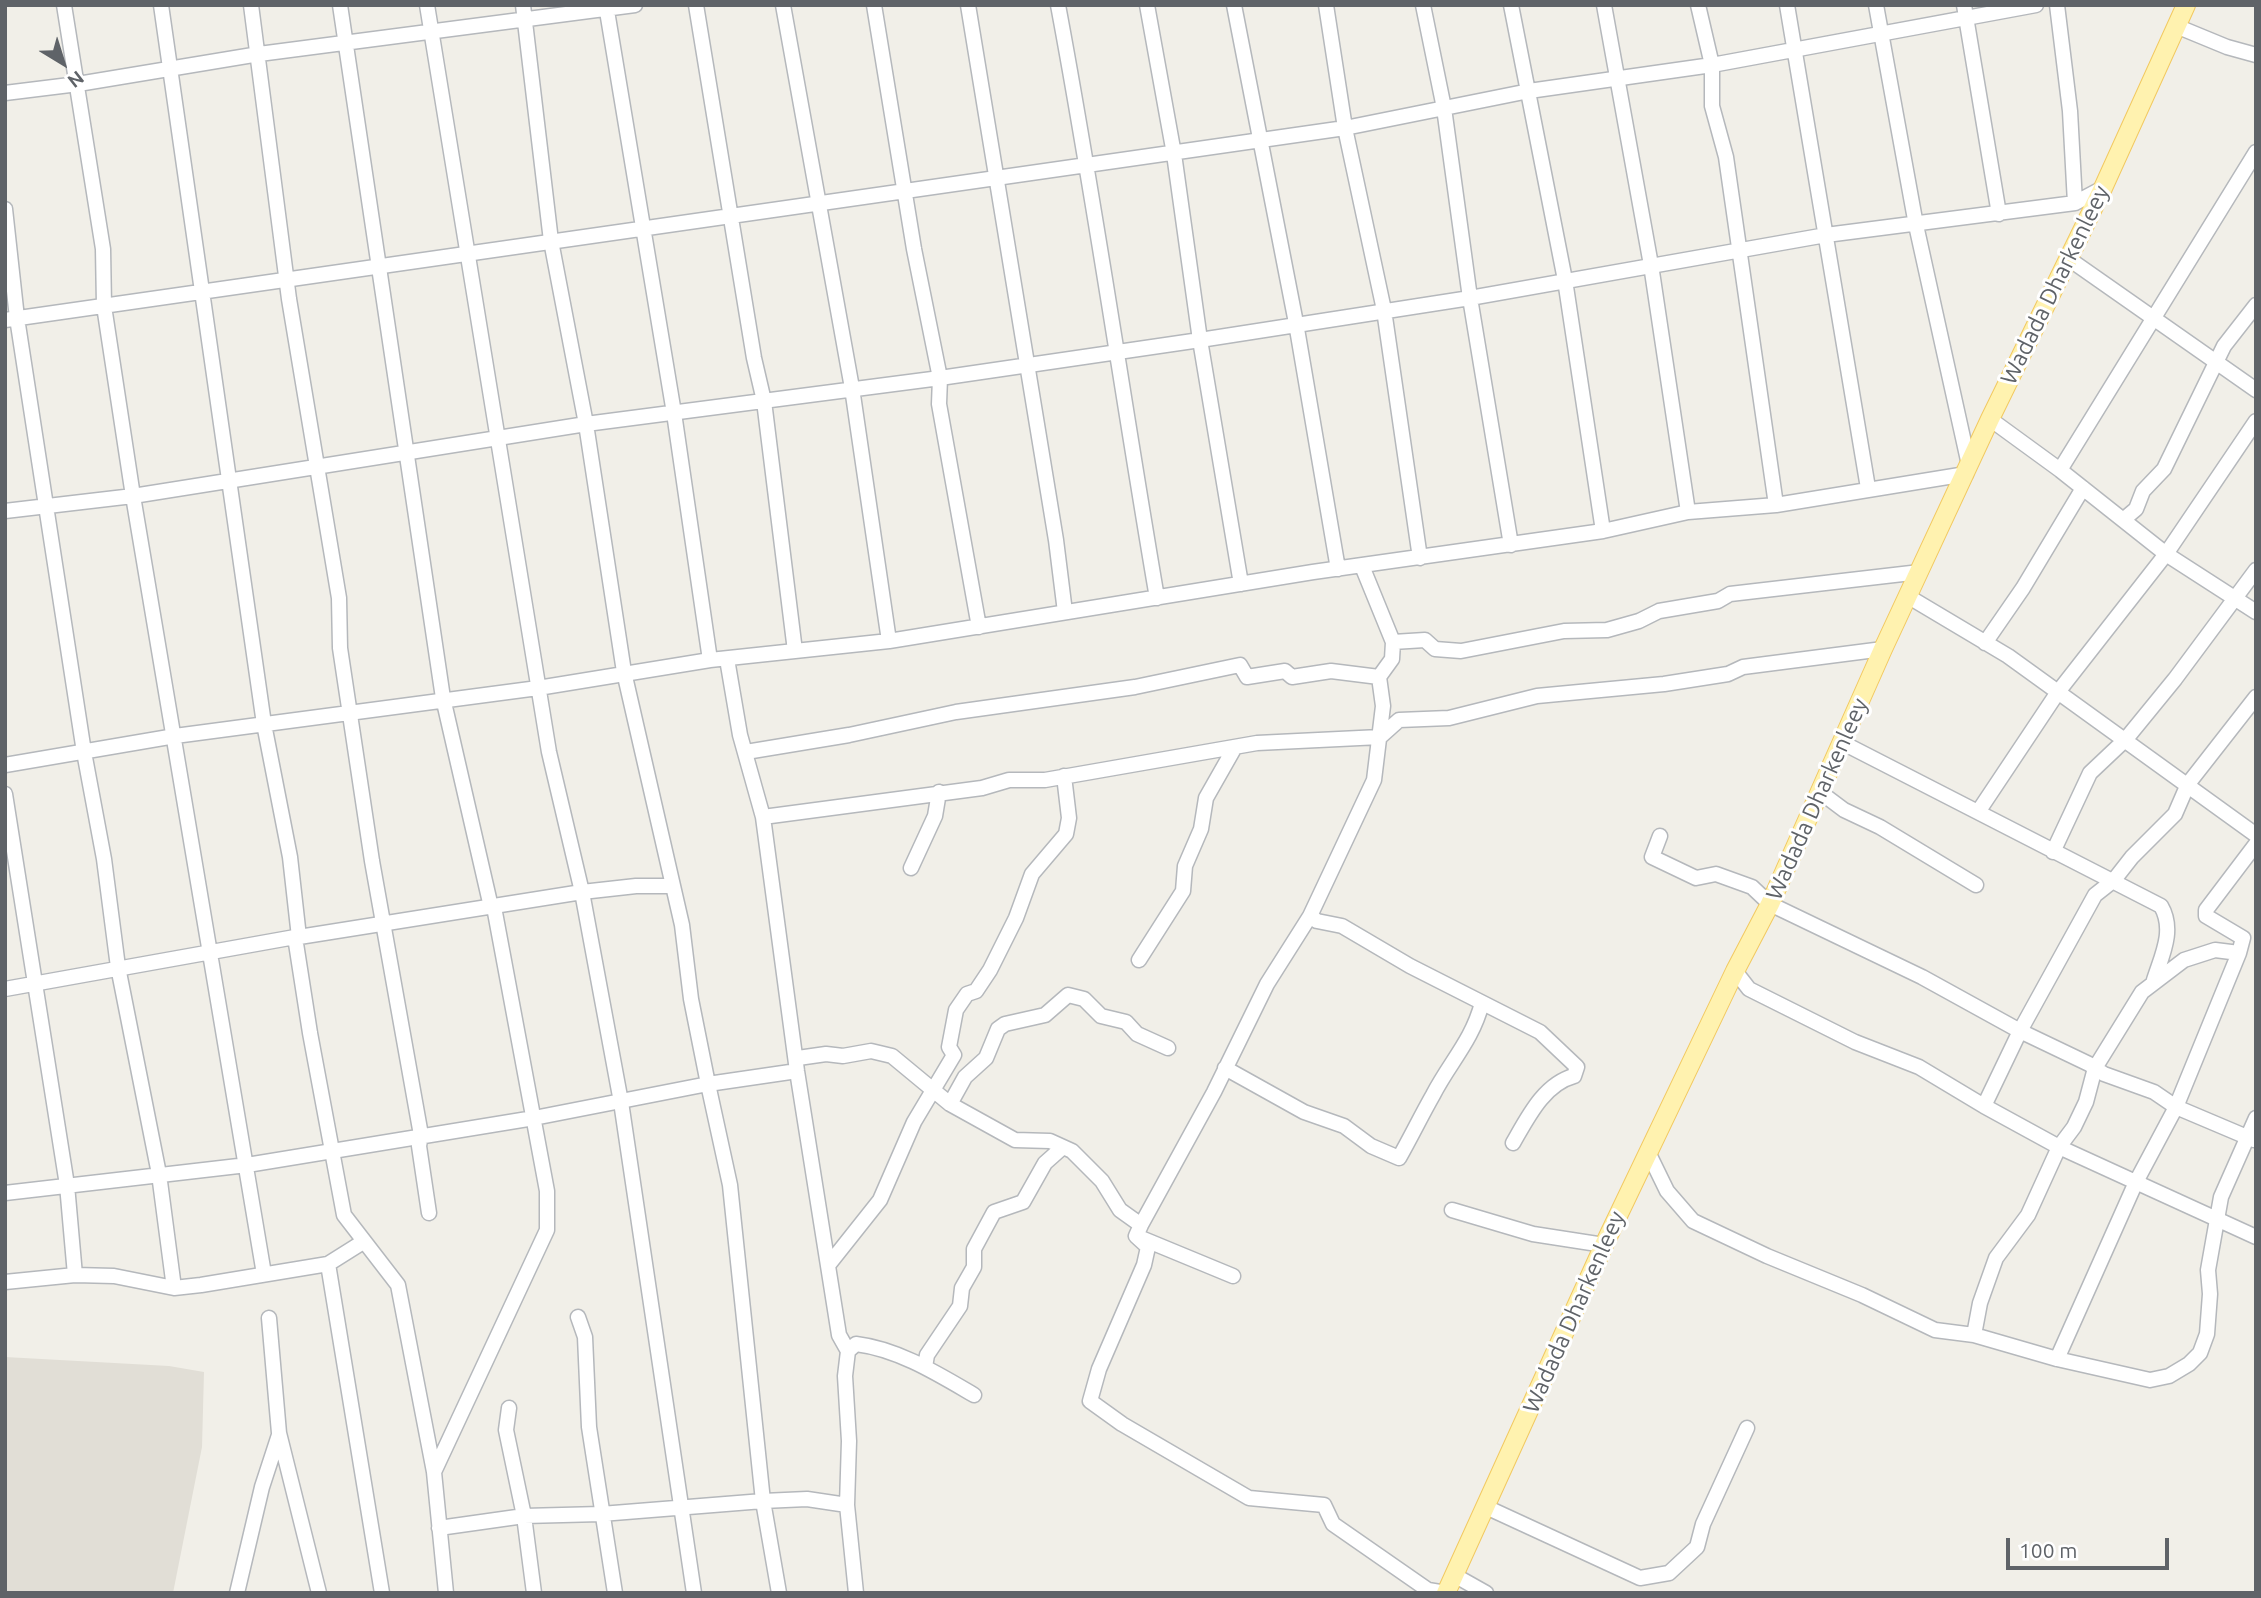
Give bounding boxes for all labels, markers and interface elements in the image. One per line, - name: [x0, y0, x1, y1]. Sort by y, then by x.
- north arrow: [28, 28, 98, 98]
- text: N: [64, 67, 88, 93]
- street label: Wadada Dharkenleey: [1995, 181, 2115, 389]
- street label: Wadada Dharkenleey: [1760, 694, 1874, 904]
- street label: Wadada Dharkenleey: [1517, 1207, 1631, 1417]
- scale bar: [2009, 1524, 2172, 1568]
- text: 100 m: [2019, 1538, 2077, 1562]

